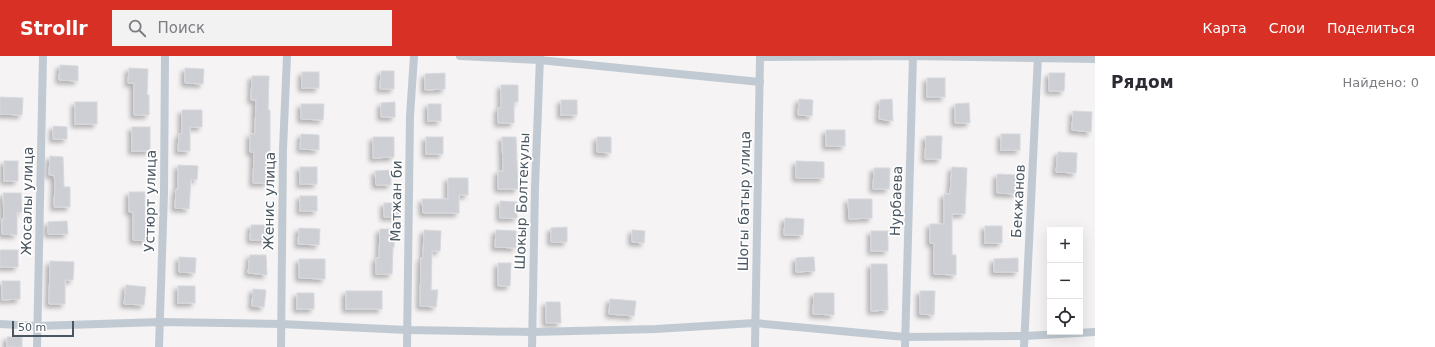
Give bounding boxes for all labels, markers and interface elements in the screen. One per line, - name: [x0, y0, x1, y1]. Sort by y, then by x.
- search box: [112, 10, 392, 46]
- text: Strollr: [20, 17, 88, 39]
- icon: search: [126, 17, 148, 39]
- text: Поиск: [158, 19, 205, 37]
- text: Карта: [1203, 20, 1247, 36]
- text: Слои: [1269, 20, 1305, 36]
- text: Поделиться: [1327, 20, 1415, 36]
- text: Рядом: [1111, 72, 1174, 92]
- text: Найдено: 0: [1343, 75, 1419, 90]
- street label: Шогы батыр улица: [735, 131, 753, 271]
- street label: Шокыр Болтекулы: [512, 132, 532, 270]
- street label: Жосалы улица: [18, 146, 36, 256]
- street label: Устюрт улица: [141, 150, 159, 252]
- street label: Женис улица: [260, 152, 278, 250]
- street label: Матжан би: [387, 160, 405, 242]
- street label: Бекжанов: [1008, 164, 1028, 238]
- street label: Нурбаева: [887, 166, 905, 236]
- map controls: [1047, 227, 1083, 335]
- button: +: [1047, 227, 1083, 263]
- button: −: [1047, 263, 1083, 299]
- button: locate: [1047, 299, 1083, 335]
- scale bar: [12, 319, 74, 338]
- text: 50 m: [18, 321, 46, 334]

